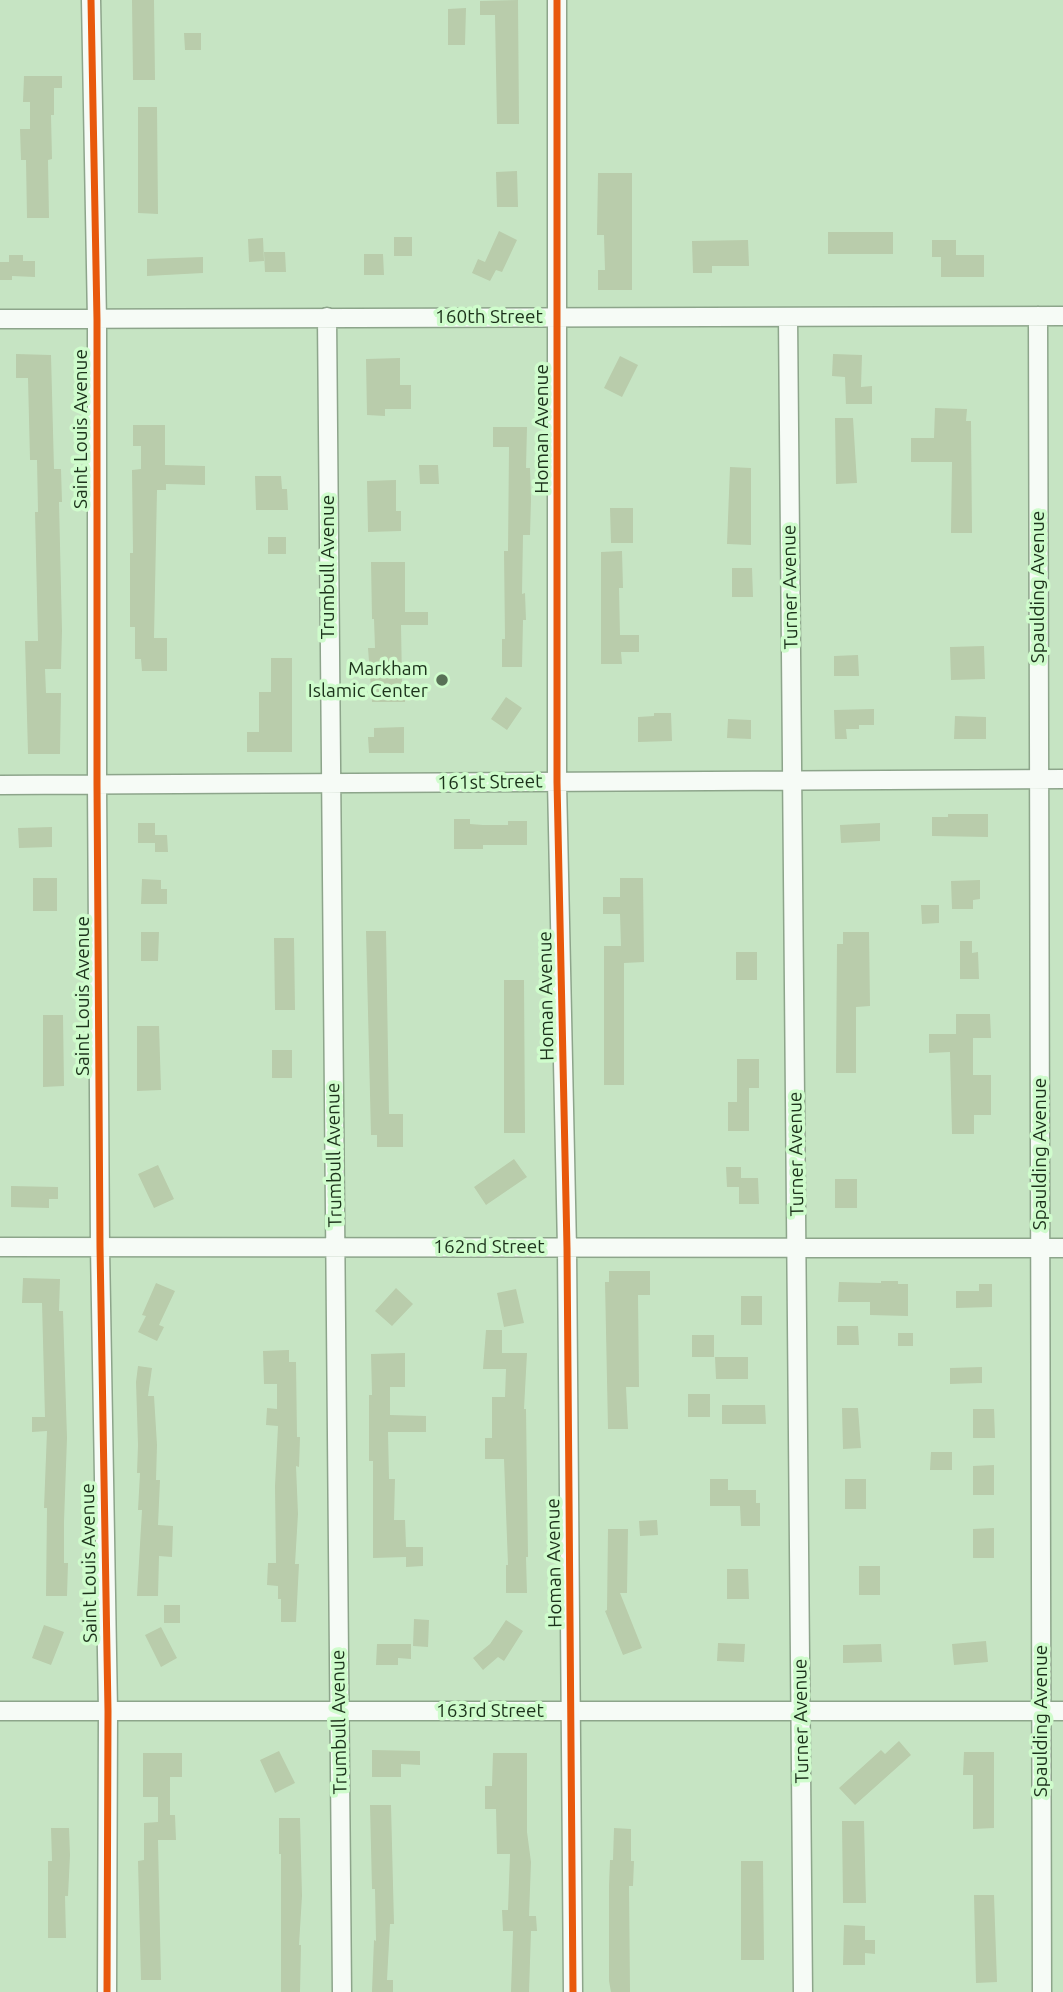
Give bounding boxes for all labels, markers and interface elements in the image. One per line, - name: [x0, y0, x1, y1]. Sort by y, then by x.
- street label: 160th Street: [435, 306, 543, 328]
- street label: Saint Louis Avenue: [70, 349, 92, 509]
- street label: Homan Avenue: [531, 364, 553, 494]
- street label: Trumbull Avenue: [317, 495, 339, 639]
- street label: Spaulding Avenue: [1027, 511, 1049, 663]
- street label: Turner Avenue: [778, 524, 802, 650]
- place label: Markham Islamic Center: [308, 658, 428, 702]
- marker: Markham Islamic Center: [434, 672, 450, 688]
- street label: 161st Street: [437, 770, 543, 794]
- street label: Saint Louis Avenue: [72, 916, 94, 1076]
- street label: Homan Avenue: [533, 931, 559, 1061]
- street label: Spaulding Avenue: [1029, 1078, 1051, 1230]
- street label: Trumbull Avenue: [321, 1082, 347, 1228]
- street label: Turner Avenue: [784, 1091, 808, 1217]
- street label: 162nd Street: [433, 1236, 545, 1258]
- street label: Saint Louis Avenue: [76, 1483, 102, 1643]
- street label: Homan Avenue: [541, 1498, 567, 1628]
- street label: Spaulding Avenue: [1030, 1645, 1052, 1797]
- street label: Trumbull Avenue: [326, 1649, 352, 1795]
- street label: Turner Avenue: [789, 1658, 813, 1784]
- street label: 163rd Street: [436, 1700, 544, 1722]

